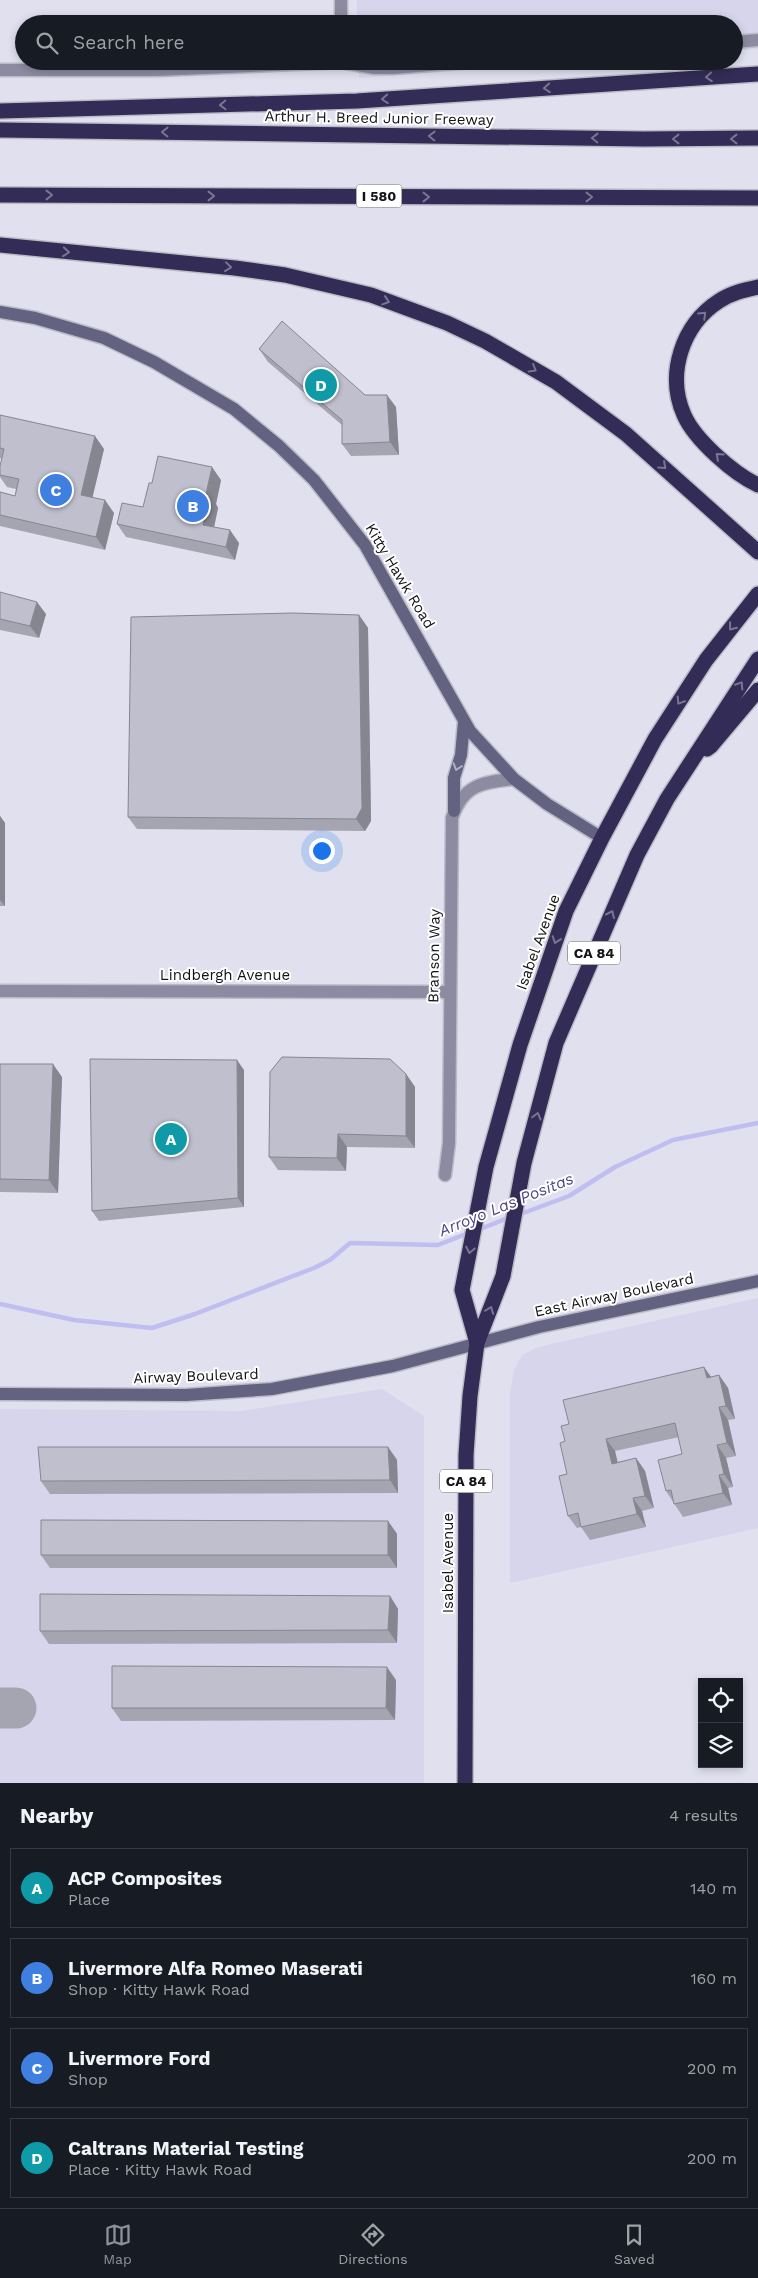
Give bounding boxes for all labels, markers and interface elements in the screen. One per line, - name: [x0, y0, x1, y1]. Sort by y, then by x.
- search box: [15, 15, 743, 70]
- icon: search: [33, 29, 61, 57]
- text: Search here: [73, 31, 184, 54]
- one-way arrow: [705, 72, 713, 83]
- one-way arrow: [543, 83, 551, 94]
- one-way arrow: [381, 94, 389, 105]
- one-way arrow: [218, 100, 226, 110]
- street label: Arthur H. Breed Junior Freeway: [264, 107, 494, 129]
- one-way arrow: [160, 127, 168, 137]
- one-way arrow: [428, 131, 436, 141]
- one-way arrow: [590, 133, 598, 143]
- one-way arrow: [672, 134, 680, 144]
- one-way arrow: [729, 134, 737, 144]
- road number: I 580: [356, 185, 402, 208]
- one-way arrow: [45, 190, 53, 200]
- one-way arrow: [208, 191, 215, 201]
- one-way arrow: [422, 192, 430, 202]
- one-way arrow: [585, 192, 593, 202]
- one-way arrow: [62, 246, 70, 257]
- one-way arrow: [224, 261, 232, 272]
- one-way arrow: [382, 295, 390, 305]
- one-way arrow: [697, 312, 706, 321]
- one-way arrow: [528, 362, 537, 372]
- pin: D: [305, 366, 337, 404]
- one-way arrow: [716, 453, 725, 462]
- one-way arrow: [657, 460, 666, 469]
- pin: C: [40, 471, 72, 509]
- pin: B: [177, 487, 209, 525]
- street label: Kitty Hawk Road: [361, 520, 439, 632]
- one-way arrow: [730, 621, 738, 630]
- one-way arrow: [734, 682, 743, 691]
- one-way arrow: [677, 695, 686, 704]
- one-way arrow: [453, 762, 463, 770]
- your location: [309, 838, 335, 864]
- street label: Isabel Avenue: [512, 892, 564, 992]
- street label: Branson Way: [424, 909, 444, 1003]
- one-way arrow: [604, 910, 615, 919]
- one-way arrow: [552, 935, 562, 944]
- road number: CA 84: [568, 941, 620, 964]
- street label: Lindbergh Avenue: [160, 966, 290, 984]
- one-way arrow: [531, 1111, 542, 1120]
- pin: A: [155, 1120, 187, 1158]
- water label: Arroyo Las Positas: [435, 1169, 576, 1240]
- one-way arrow: [465, 1245, 476, 1254]
- street label: East Airway Boulevard: [533, 1269, 695, 1321]
- one-way arrow: [484, 1306, 494, 1314]
- street label: Airway Boulevard: [133, 1365, 259, 1387]
- road number: CA 84: [440, 1470, 492, 1492]
- street label: Isabel Avenue: [439, 1513, 457, 1613]
- map controls: [698, 1678, 743, 1768]
- button: locate: [698, 1678, 743, 1723]
- button: layers: [698, 1723, 743, 1768]
- text: Nearby: [20, 1803, 93, 1828]
- text: 4 results: [669, 1806, 738, 1825]
- text: ACP Composites: [68, 1867, 222, 1890]
- text: A: [32, 1879, 42, 1898]
- text: 140 m: [690, 1879, 737, 1898]
- text: Place: [68, 1890, 110, 1909]
- text: Livermore Alfa Romeo Maserati: [68, 1957, 363, 1980]
- text: B: [32, 1969, 42, 1988]
- text: 160 m: [690, 1969, 737, 1988]
- text: Shop · Kitty Hawk Road: [68, 1980, 250, 1999]
- text: Livermore Ford: [68, 2047, 210, 2070]
- text: C: [32, 2059, 42, 2078]
- text: 200 m: [687, 2059, 737, 2078]
- text: Shop: [68, 2070, 108, 2089]
- text: Caltrans Material Testing: [68, 2137, 304, 2160]
- text: D: [31, 2149, 43, 2168]
- text: 200 m: [687, 2149, 737, 2168]
- text: Place · Kitty Hawk Road: [68, 2160, 252, 2179]
- tab: Map: [103, 2221, 132, 2267]
- tab: Directions: [338, 2221, 408, 2267]
- tab: Saved: [614, 2221, 655, 2267]

